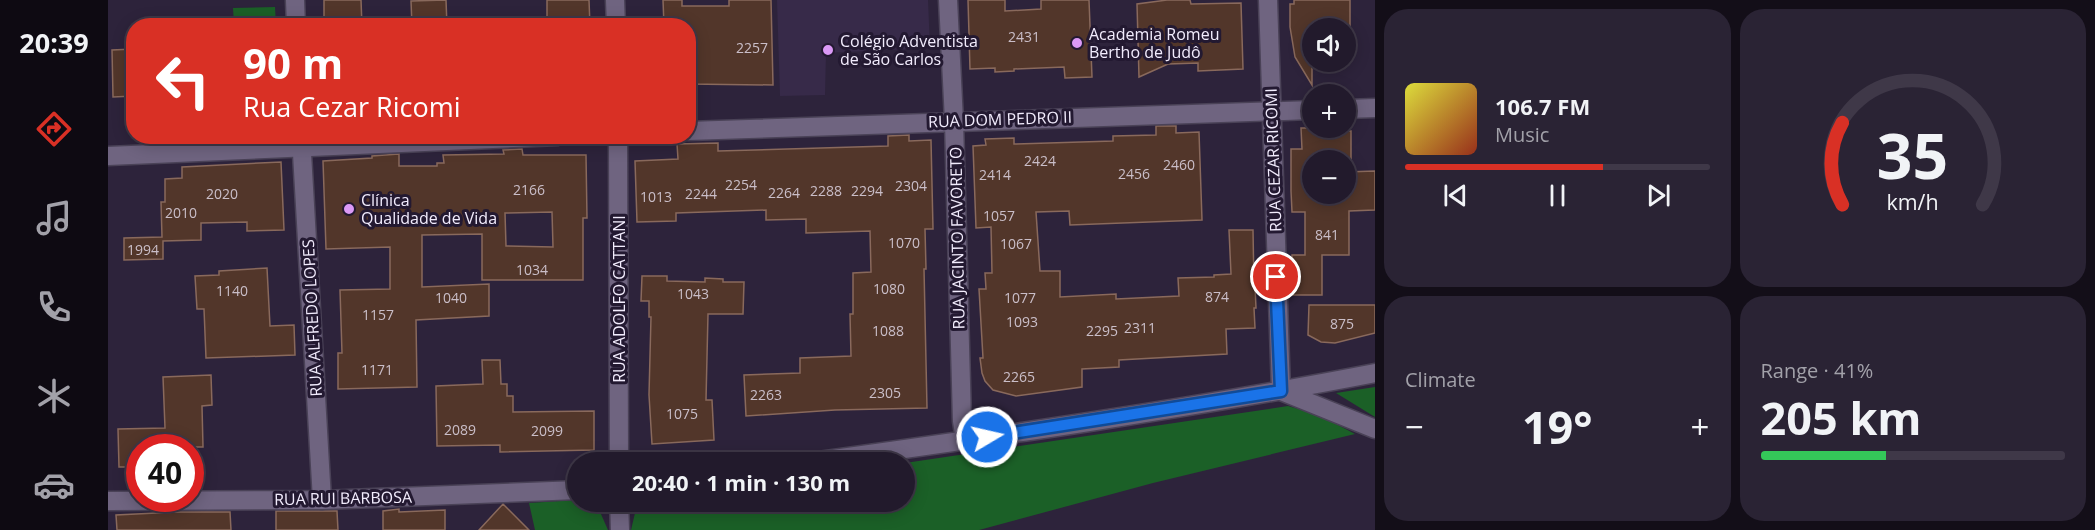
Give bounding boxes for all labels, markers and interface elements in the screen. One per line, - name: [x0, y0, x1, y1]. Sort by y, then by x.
- map controls: [1302, 18, 1356, 204]
- button: sound: [1302, 18, 1356, 72]
- place label: Academia Romeu Bertho de Judô: [1089, 23, 1219, 63]
- text: 20:39: [19, 24, 89, 61]
- house number: 2431: [1008, 27, 1040, 46]
- place label: Colégio Adventista de São Carlos: [840, 30, 978, 70]
- text: 90 m: [243, 34, 343, 91]
- marker: Academia Romeu Bertho de Judô: [1070, 36, 1084, 50]
- house number: 2257: [736, 38, 768, 57]
- icon: left: [144, 42, 222, 120]
- marker: Colégio Adventista de São Carlos: [821, 43, 835, 57]
- button: +: [1302, 84, 1356, 138]
- text: Rua Cezar Ricomi: [243, 88, 461, 125]
- street label: RUA CEZAR RICOMI: [1259, 88, 1287, 232]
- text: 106.7 FM: [1495, 91, 1590, 121]
- street label: RUA DOM PEDRO II: [928, 105, 1072, 133]
- icon: directions: [33, 108, 75, 150]
- text: 35: [1877, 112, 1948, 197]
- text: Music: [1495, 121, 1549, 148]
- street label: RUA JACINTO FAVORETO: [944, 147, 970, 329]
- button: −: [1302, 150, 1356, 204]
- house number: 2424: [1024, 151, 1056, 170]
- house number: 2460: [1163, 155, 1195, 174]
- house number: 2456: [1118, 164, 1150, 183]
- house number: 2414: [979, 165, 1011, 184]
- house number: 2254: [725, 175, 757, 194]
- house number: 2304: [895, 176, 927, 195]
- icon: previous: [1439, 179, 1472, 212]
- icon: pause: [1541, 179, 1574, 212]
- icon: next: [1642, 179, 1675, 212]
- house number: 2166: [513, 180, 545, 199]
- house number: 2288: [810, 181, 842, 200]
- house number: 2294: [851, 181, 883, 200]
- house number: 2264: [768, 183, 800, 202]
- house number: 2020: [206, 184, 238, 203]
- house number: 2244: [685, 184, 717, 203]
- house number: 1013: [640, 187, 672, 206]
- text: km/h: [1887, 187, 1939, 216]
- place label: Clínica Qualidade de Vida: [361, 189, 497, 229]
- icon: music: [33, 197, 75, 239]
- marker: Clínica Qualidade de Vida: [342, 202, 356, 216]
- house number: 2010: [165, 203, 197, 222]
- house number: 1057: [983, 206, 1015, 225]
- street label: RUA ADOLFO CATTANI: [608, 215, 630, 383]
- house number: 841: [1315, 225, 1339, 244]
- house number: 1070: [888, 233, 920, 252]
- house number: 1067: [1000, 234, 1032, 253]
- street label: RUA ALFREDO LOPES: [297, 239, 327, 397]
- house number: 1994: [127, 240, 159, 259]
- pin: [1250, 251, 1301, 302]
- house number: 1034: [516, 260, 548, 279]
- icon: arrive: [1259, 260, 1292, 293]
- house number: 1080: [873, 279, 905, 298]
- house number: 1140: [216, 281, 248, 300]
- house number: 1043: [677, 284, 709, 303]
- icon: phone: [33, 286, 75, 328]
- house number: 874: [1205, 287, 1229, 306]
- house number: 1040: [435, 288, 467, 307]
- house number: 1077: [1004, 288, 1036, 307]
- house number: 1157: [362, 305, 394, 324]
- house number: 1093: [1006, 312, 1038, 331]
- house number: 875: [1330, 314, 1354, 333]
- house number: 2311: [1124, 318, 1156, 337]
- house number: 1088: [872, 321, 904, 340]
- house number: 2295: [1086, 321, 1118, 340]
- text: Range · 41%: [1761, 357, 1873, 384]
- house number: 1171: [361, 360, 393, 379]
- text: Climate: [1405, 366, 1476, 393]
- house number: 2265: [1003, 367, 1035, 386]
- icon: climate: [33, 375, 75, 417]
- house number: 2305: [869, 383, 901, 402]
- house number: 2263: [750, 385, 782, 404]
- text: 205 km: [1761, 387, 1921, 448]
- text: 19°: [1522, 396, 1593, 457]
- house number: 1075: [666, 404, 698, 423]
- text: −: [1405, 404, 1424, 449]
- text: +: [1691, 404, 1709, 449]
- position arrow: [955, 405, 1019, 469]
- house number: 2089: [444, 420, 476, 439]
- house number: 2099: [531, 421, 563, 440]
- speed limit sign: 40: [126, 434, 204, 512]
- icon: car: [33, 464, 75, 506]
- text: 20:40 · 1 min · 130 m: [632, 467, 850, 497]
- street label: RUA RUI BARBOSA: [274, 486, 413, 510]

